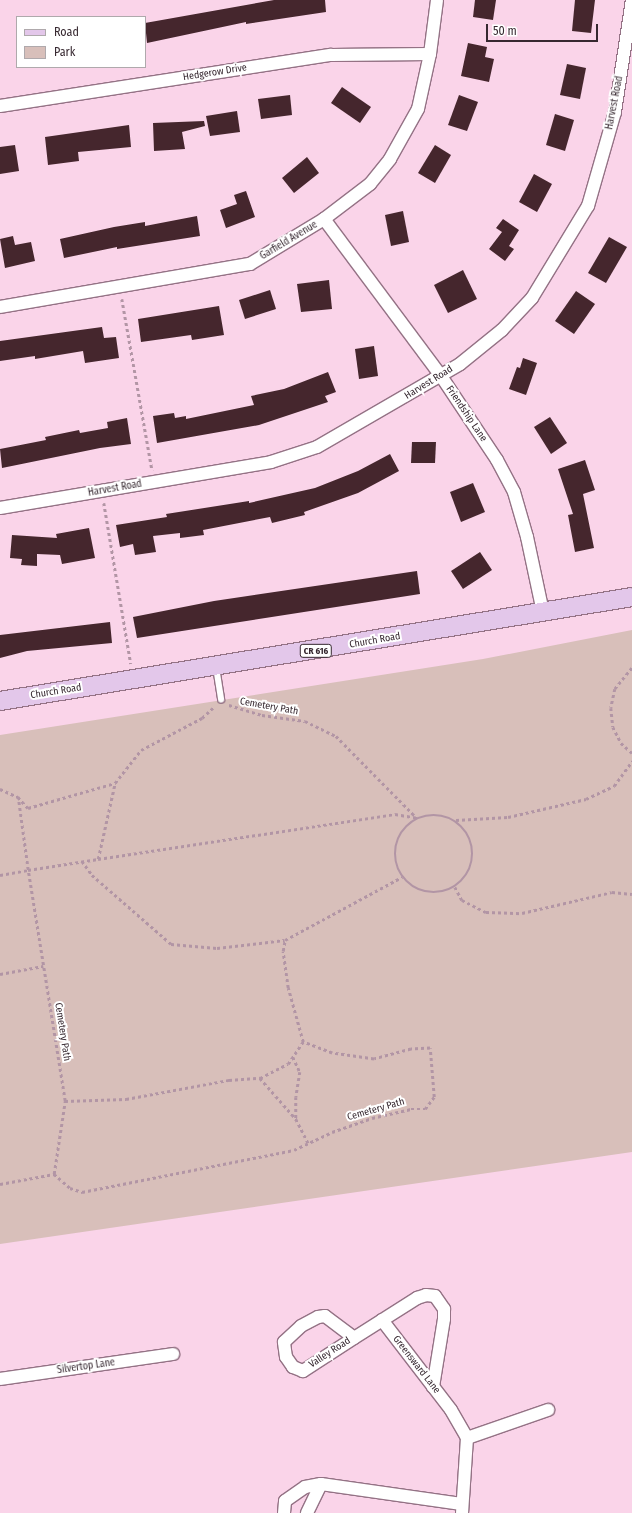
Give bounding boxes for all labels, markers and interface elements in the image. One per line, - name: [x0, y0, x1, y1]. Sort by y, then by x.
- legend: [16, 16, 146, 68]
- scale bar: [488, 16, 600, 42]
- text: 50 m: [493, 24, 517, 38]
- text: Road: [54, 25, 79, 39]
- text: Park: [54, 45, 75, 59]
- street label: Hedgerow Drive: [182, 62, 248, 84]
- street label: Harvest Road: [604, 75, 626, 131]
- street label: Garfield Avenue: [258, 219, 320, 263]
- street label: Harvest Road: [403, 363, 455, 403]
- street label: Friendship Lane: [443, 384, 489, 444]
- street label: Harvest Road: [87, 478, 143, 500]
- street label: Church Road: [349, 631, 401, 651]
- road number: CR 616: [299, 644, 333, 658]
- street label: Church Road: [30, 682, 82, 702]
- street label: Cemetery Path: [239, 696, 299, 718]
- street label: Cemetery Path: [51, 1002, 73, 1062]
- street label: Cemetery Path: [346, 1096, 406, 1124]
- street label: Greensward Lane: [390, 1334, 442, 1396]
- street label: Valley Road: [307, 1335, 353, 1371]
- street label: Silvertop Lane: [56, 1357, 116, 1377]

